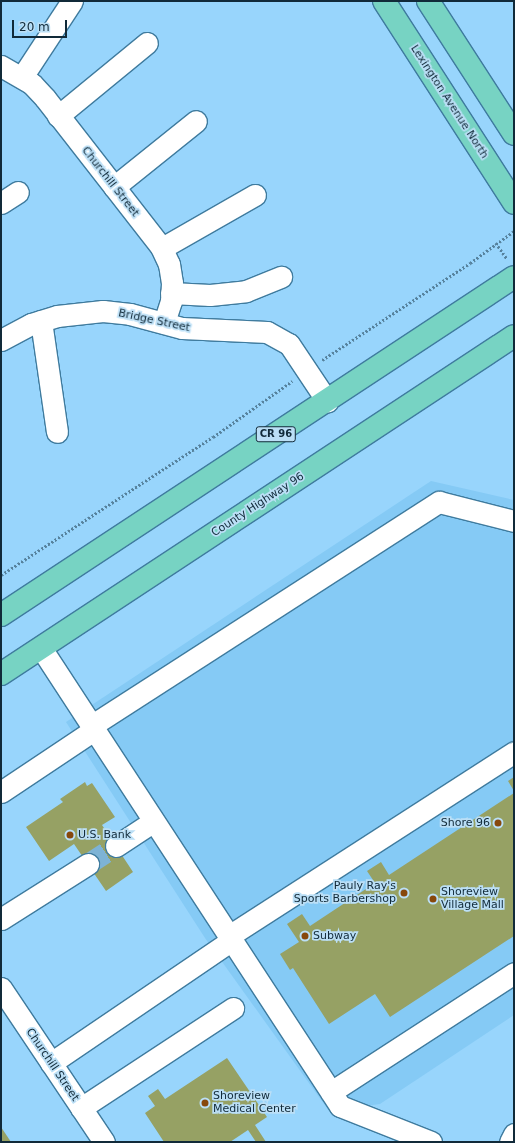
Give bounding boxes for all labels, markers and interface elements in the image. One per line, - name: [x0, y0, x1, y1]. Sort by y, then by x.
- scale bar: [14, 12, 69, 38]
- text: 20 m: [19, 20, 50, 34]
- street label: Lexington Avenue North: [407, 43, 491, 161]
- street label: Churchill Street: [79, 144, 141, 220]
- street label: Bridge Street: [117, 307, 191, 335]
- road number: CR 96: [255, 426, 297, 442]
- street label: County Highway 96: [209, 470, 307, 540]
- place label: Shore 96: [441, 816, 490, 830]
- marker: Shore 96: [493, 818, 503, 828]
- place label: U.S. Bank: [78, 828, 131, 842]
- marker: U.S. Bank: [65, 830, 75, 840]
- place label: Pauly Ray's Sports Barbershop: [294, 880, 396, 906]
- place label: Shoreview Village Mall: [441, 886, 504, 912]
- marker: Pauly Ray's Sports Barbershop: [399, 888, 409, 898]
- marker: Shoreview Village Mall: [428, 894, 438, 904]
- place label: Subway: [313, 929, 356, 943]
- marker: Subway: [300, 931, 310, 941]
- street label: Churchill Street: [23, 1026, 81, 1104]
- place label: Shoreview Medical Center: [213, 1090, 296, 1116]
- marker: Shoreview Medical Center: [200, 1098, 210, 1108]

